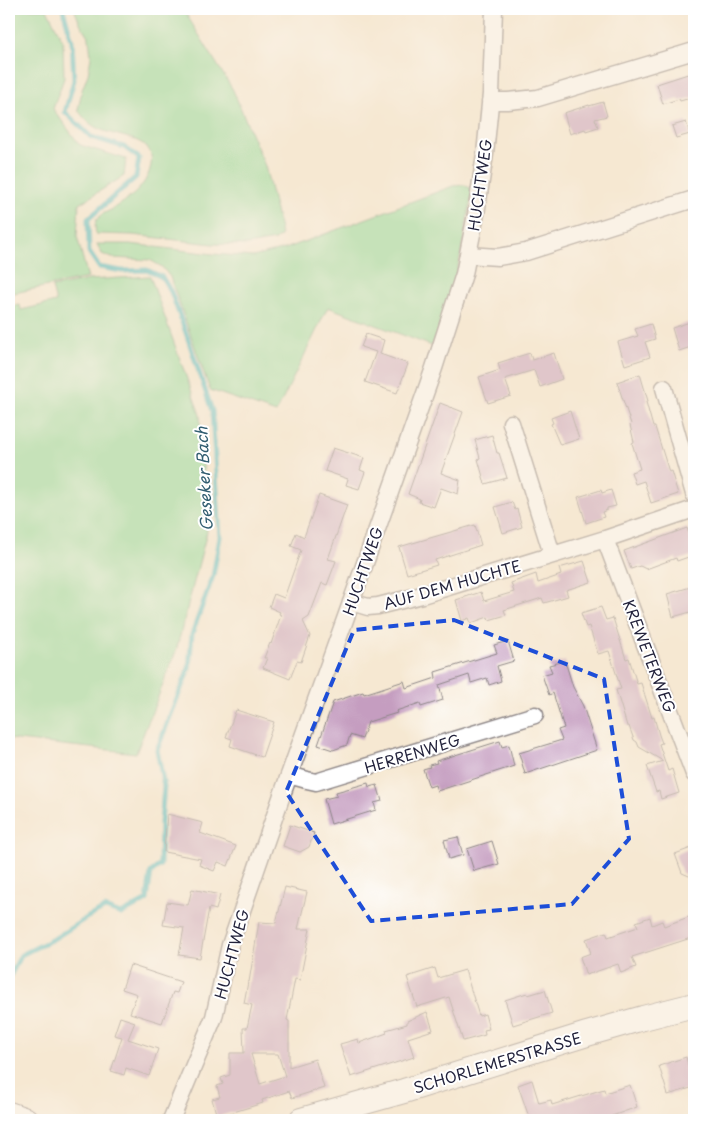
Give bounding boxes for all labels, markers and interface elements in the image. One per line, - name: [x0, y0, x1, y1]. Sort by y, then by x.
- street label: HUCHTWEG: [461, 138, 497, 232]
- water label: Geseker Bach: [188, 425, 218, 532]
- street label: HUCHTWEG: [336, 524, 388, 618]
- street label: AUF DEM HUCHTE: [381, 553, 523, 615]
- street label: KREWETERWEG: [618, 596, 682, 716]
- street label: HERRENWEG: [361, 728, 463, 778]
- street label: HUCHTWEG: [208, 906, 254, 1002]
- street label: SCHORLEMERSTRASSE: [410, 1025, 584, 1099]

